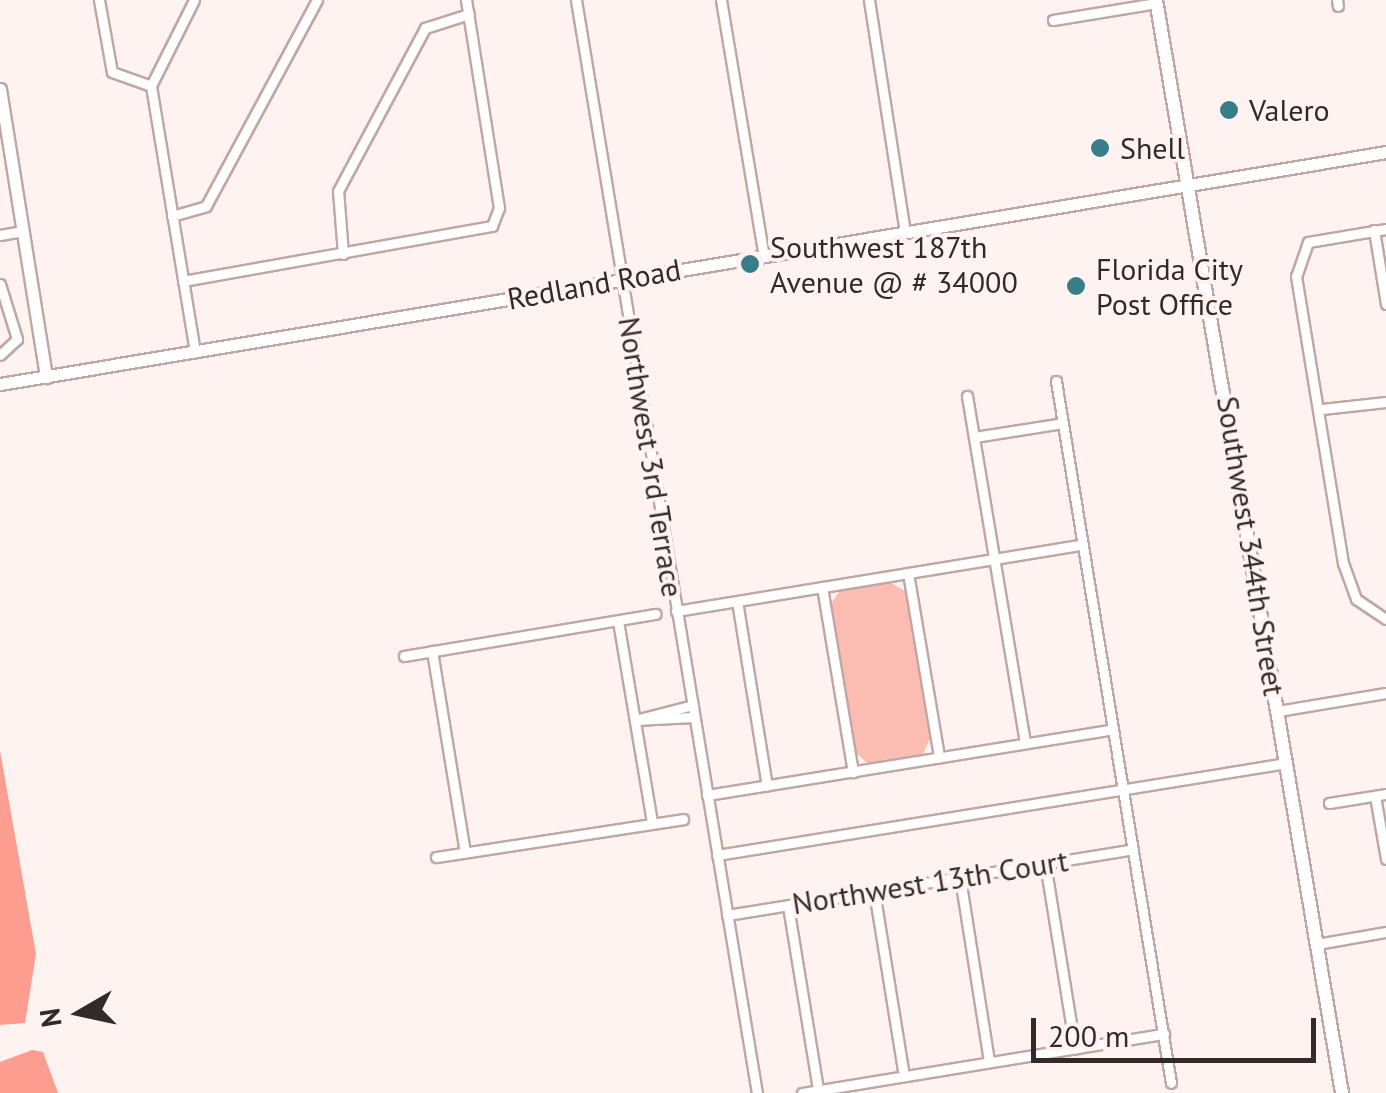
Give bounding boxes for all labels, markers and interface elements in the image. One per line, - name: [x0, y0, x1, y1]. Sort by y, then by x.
- place label: Valero: [1249, 92, 1330, 128]
- marker: Valero: [1218, 99, 1240, 121]
- place label: Shell: [1120, 130, 1185, 166]
- marker: Shell: [1089, 137, 1111, 159]
- place label: Southwest 187th Avenue @ # 34000: [770, 229, 1018, 300]
- street label: Redland Road: [504, 251, 684, 317]
- place label: Florida City Post Office: [1096, 251, 1243, 322]
- marker: Southwest 187th Avenue @ # 34000: [739, 253, 761, 275]
- marker: Florida City Post Office: [1065, 275, 1087, 297]
- street label: Northwest 3rd Terrace: [611, 314, 691, 600]
- street label: Southwest 344th Street: [1210, 394, 1292, 698]
- street label: Northwest 13th Court: [790, 842, 1070, 922]
- north arrow: [30, 963, 130, 1063]
- scale bar: [1036, 998, 1321, 1060]
- text: N: [30, 1006, 70, 1030]
- text: 200 m: [1048, 1016, 1129, 1055]

